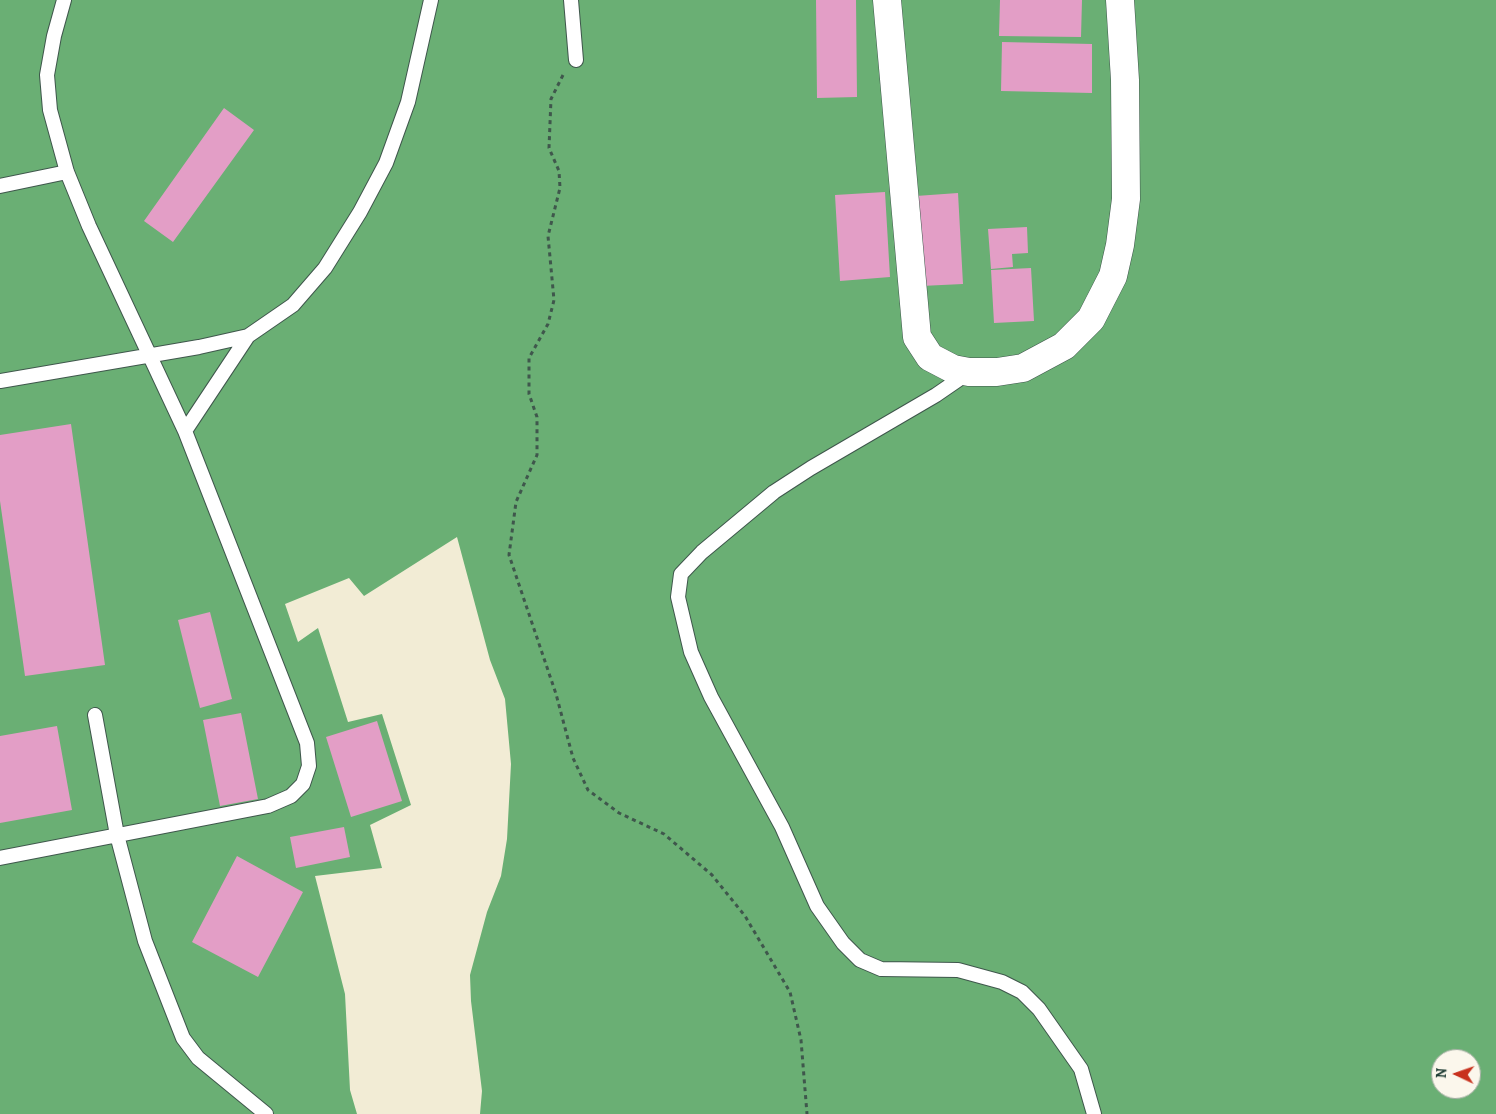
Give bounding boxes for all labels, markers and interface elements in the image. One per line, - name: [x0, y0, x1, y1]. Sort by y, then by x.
- north arrow: [1431, 1049, 1481, 1099]
- text: N: [1432, 1068, 1451, 1079]

